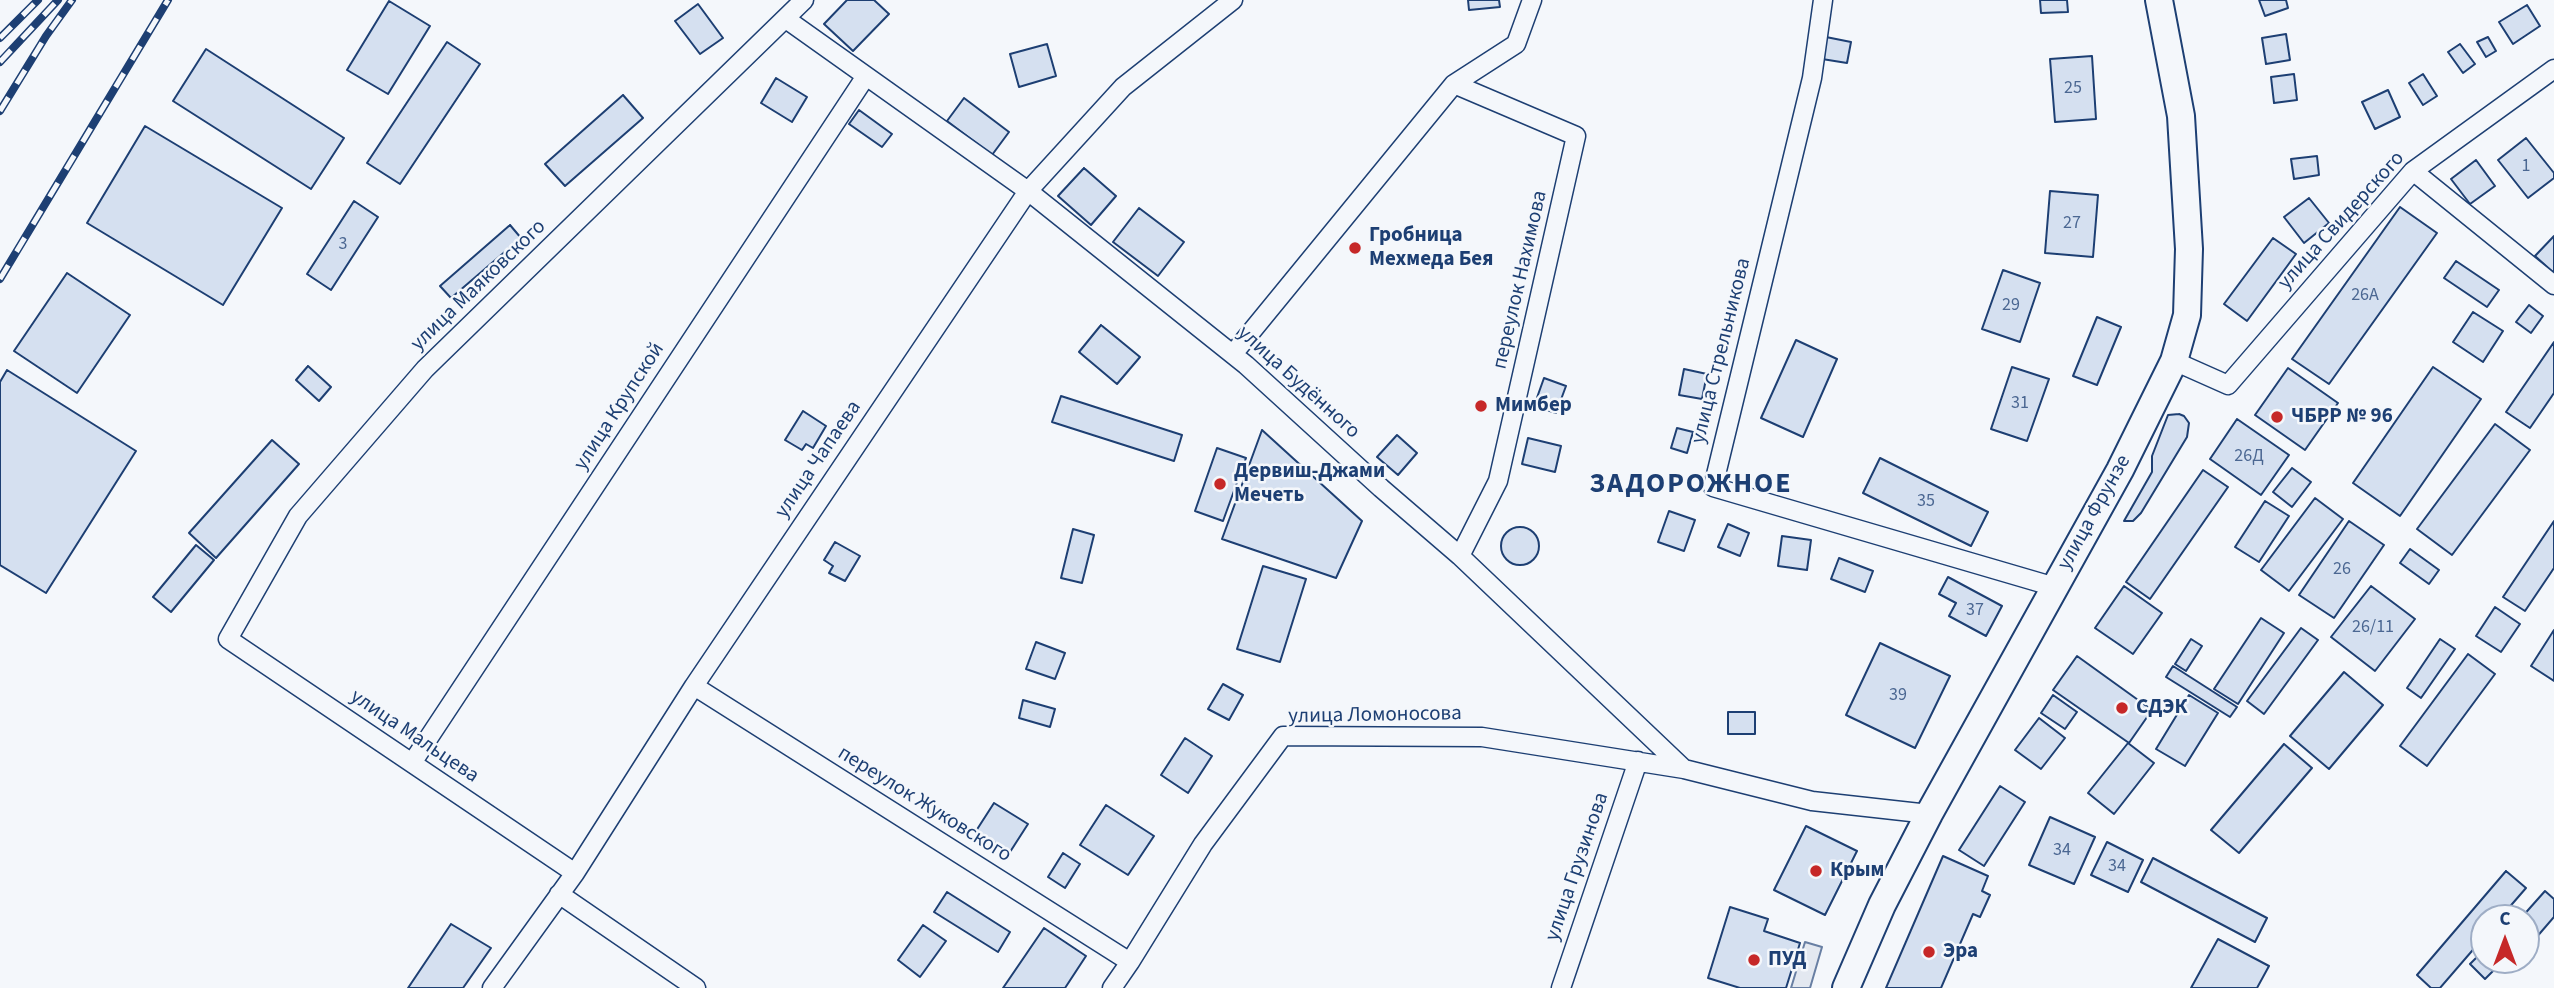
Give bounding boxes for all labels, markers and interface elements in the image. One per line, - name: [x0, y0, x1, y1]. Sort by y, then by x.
- house number: 25: [2064, 78, 2082, 100]
- street label: улица Свидерского: [2273, 147, 2411, 295]
- house number: 1: [2522, 156, 2530, 178]
- street label: переулок Нахимова: [1488, 188, 1554, 372]
- house number: 27: [2063, 213, 2081, 235]
- street label: улица Маяковского: [406, 215, 552, 357]
- place label: Гробница Мехмеда Бея: [1369, 223, 1494, 273]
- house number: 3: [339, 234, 347, 256]
- marker: Гробница Мехмеда Бея: [1347, 240, 1363, 256]
- street label: улица Стрельникова: [1687, 256, 1757, 446]
- house number: 26А: [2351, 285, 2379, 307]
- house number: 29: [2002, 295, 2020, 317]
- street label: улица Будённого: [1231, 321, 1365, 445]
- street label: улица Крупской: [569, 338, 671, 476]
- place label: Мимбер: [1495, 393, 1572, 419]
- house number: 31: [2011, 393, 2029, 415]
- street label: улица Чапаева: [770, 396, 868, 524]
- marker: Мимбер: [1473, 398, 1489, 414]
- place label: ЧБРР № 96: [2291, 404, 2393, 430]
- marker: ЧБРР № 96: [2269, 409, 2285, 425]
- house number: 26Д: [2234, 446, 2264, 468]
- street label: улица Фрунзе: [2053, 451, 2137, 575]
- place label: Дервиш-Джами Мечеть: [1234, 459, 1385, 509]
- district label: ЗАДОРОЖНОЕ: [1591, 469, 1791, 503]
- marker: Дервиш-Джами Мечеть: [1212, 476, 1228, 492]
- house number: 35: [1917, 491, 1935, 513]
- house number: 26: [2333, 559, 2351, 581]
- house number: 37: [1966, 600, 1984, 622]
- house number: 26/11: [2352, 617, 2394, 639]
- street label: улица Мальцева: [345, 685, 483, 789]
- house number: 39: [1889, 685, 1907, 707]
- place label: СДЭК: [2136, 695, 2187, 721]
- marker: СДЭК: [2114, 700, 2130, 716]
- street label: улица Ломоносова: [1288, 702, 1462, 730]
- street label: переулок Жуковского: [832, 741, 1016, 869]
- street label: улица Грузинова: [1541, 789, 1615, 945]
- house number: 34: [2053, 840, 2071, 862]
- house number: 34: [2108, 856, 2126, 878]
- place label: Крым: [1830, 858, 1884, 884]
- marker: Крым: [1808, 863, 1824, 879]
- north arrow: [2470, 904, 2540, 974]
- text: С: [2499, 906, 2511, 933]
- place label: Эра: [1943, 939, 1978, 965]
- marker: Эра: [1921, 944, 1937, 960]
- place label: ПУД: [1768, 947, 1806, 973]
- marker: ПУД: [1746, 952, 1762, 968]

